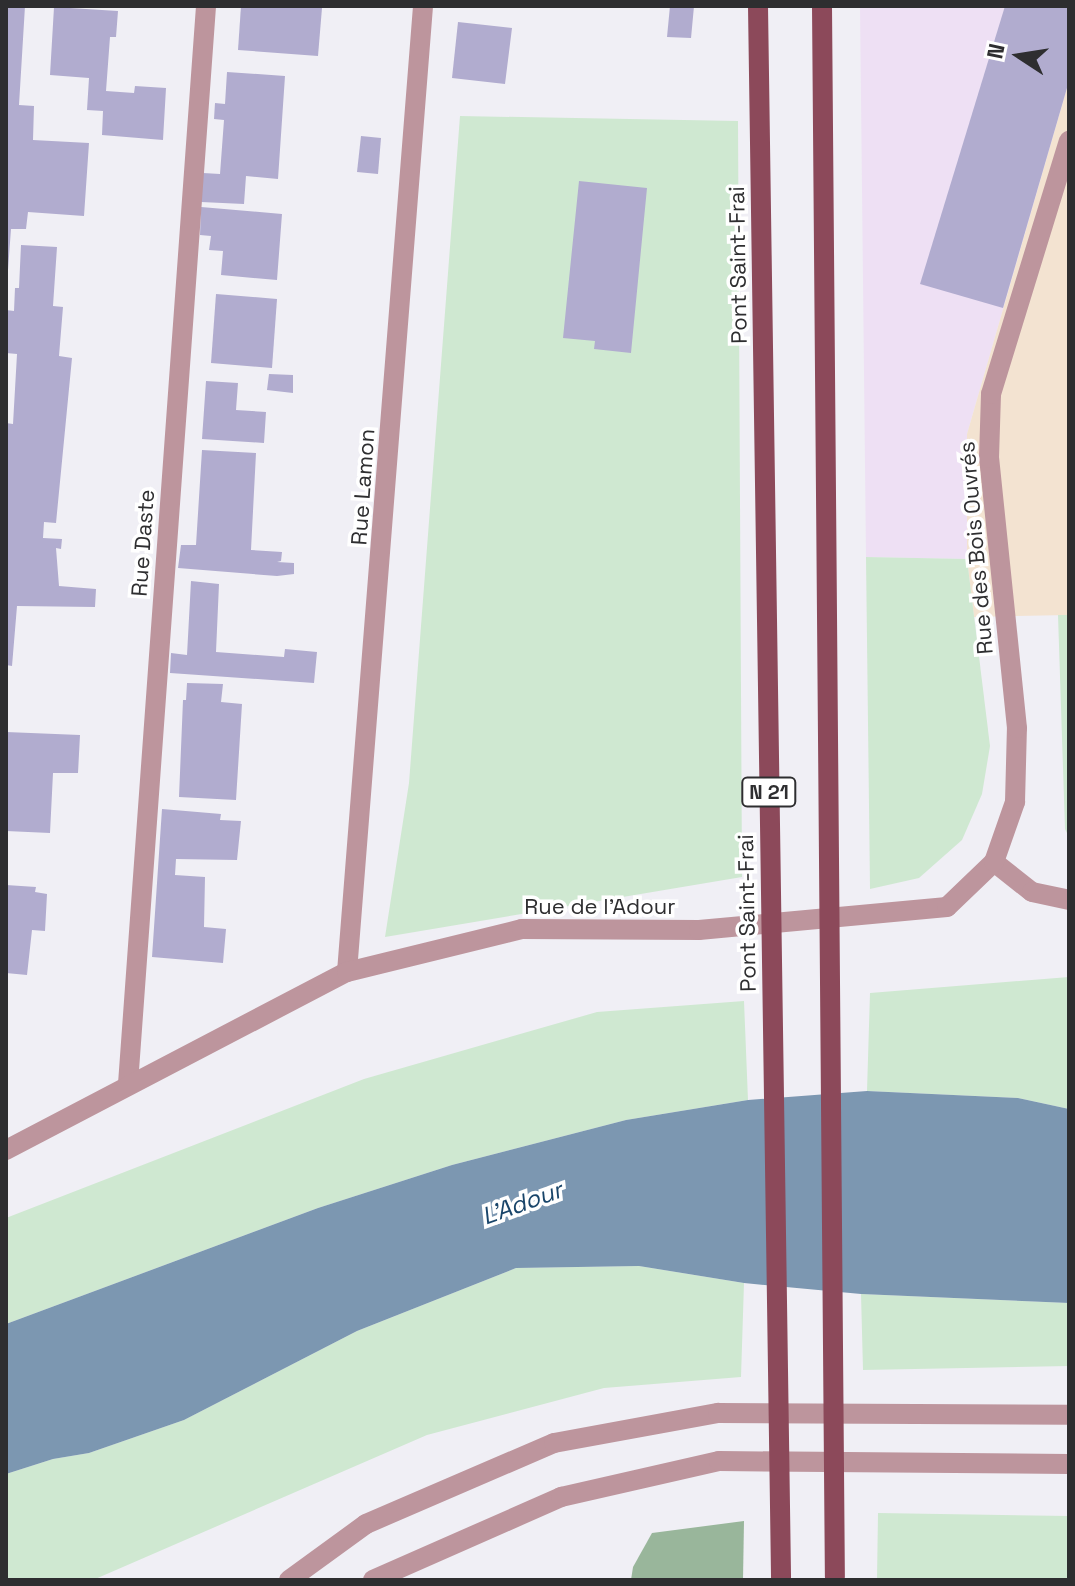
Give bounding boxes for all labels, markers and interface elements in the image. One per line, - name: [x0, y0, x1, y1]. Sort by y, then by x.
- north arrow: [979, 16, 1059, 96]
- text: N: [980, 41, 1011, 61]
- street label: Pont Saint-Frai: [723, 186, 753, 344]
- street label: Rue Lamon: [346, 428, 380, 546]
- street label: Rue des Bois Ouvrés: [954, 440, 998, 656]
- street label: Rue Daste: [126, 489, 160, 597]
- road number: N 21: [741, 776, 797, 808]
- street label: Pont Saint-Frai: [732, 834, 762, 992]
- street label: Rue de l'Adour: [524, 894, 676, 920]
- water label: L'Adour: [478, 1175, 566, 1231]

